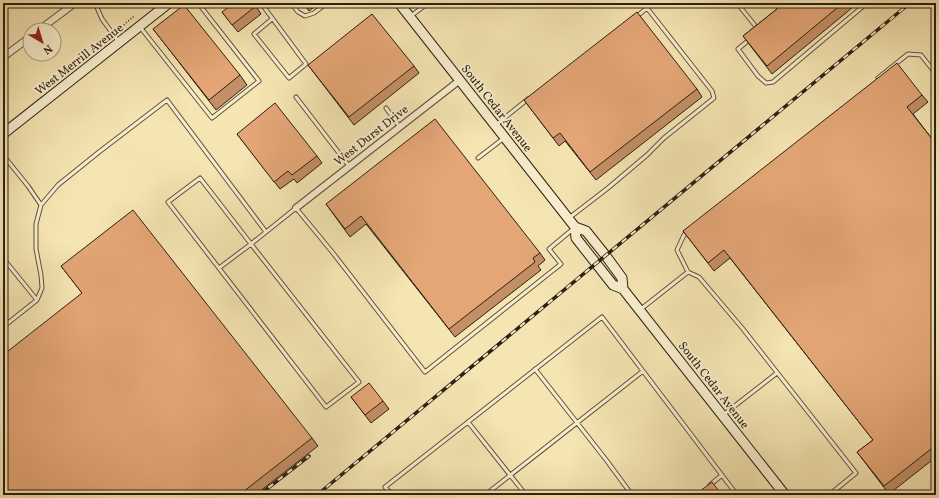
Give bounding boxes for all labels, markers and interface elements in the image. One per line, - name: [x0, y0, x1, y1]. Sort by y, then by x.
- street label: West Merrill Avenue: [32, 20, 127, 99]
- north arrow: [22, 22, 62, 62]
- text: N: [39, 40, 55, 57]
- street label: South Cedar Avenue: [457, 62, 535, 156]
- street label: West Durst Drive: [331, 102, 412, 170]
- street label: South Cedar Avenue: [674, 339, 752, 433]

